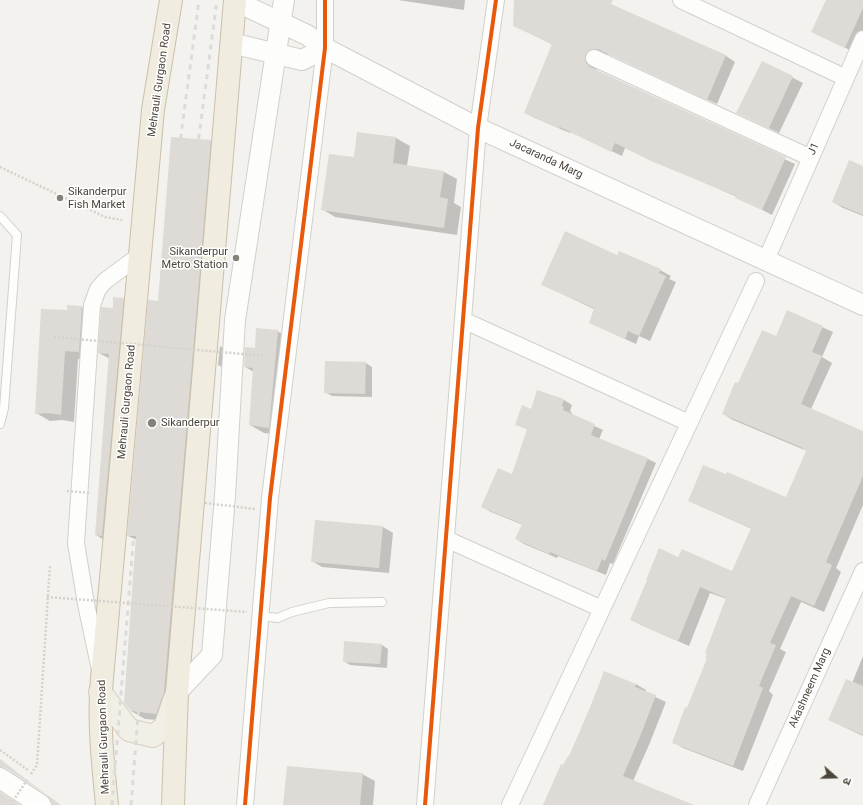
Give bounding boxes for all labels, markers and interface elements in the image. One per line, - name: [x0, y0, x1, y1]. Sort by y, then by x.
- street label: Mehrauli Gurgaon Road: [145, 22, 175, 138]
- street label: Jacaranda Marg: [507, 136, 585, 182]
- street label: J1: [805, 141, 823, 157]
- place label: Sikanderpur Fish Market: [68, 185, 127, 211]
- marker: Sikanderpur Fish Market: [55, 193, 65, 203]
- place label: Sikanderpur Metro Station: [162, 245, 228, 271]
- marker: Sikanderpur Metro Station: [231, 253, 241, 263]
- street label: Mehrauli Gurgaon Road: [115, 344, 139, 460]
- place label: Sikanderpur: [161, 416, 220, 430]
- marker: Sikanderpur: [146, 417, 158, 429]
- street label: Akashneem Marg: [786, 646, 834, 730]
- street label: Mehrauli Gurgaon Road: [95, 679, 113, 795]
- north arrow: [815, 757, 855, 797]
- text: उ: [840, 776, 854, 787]

